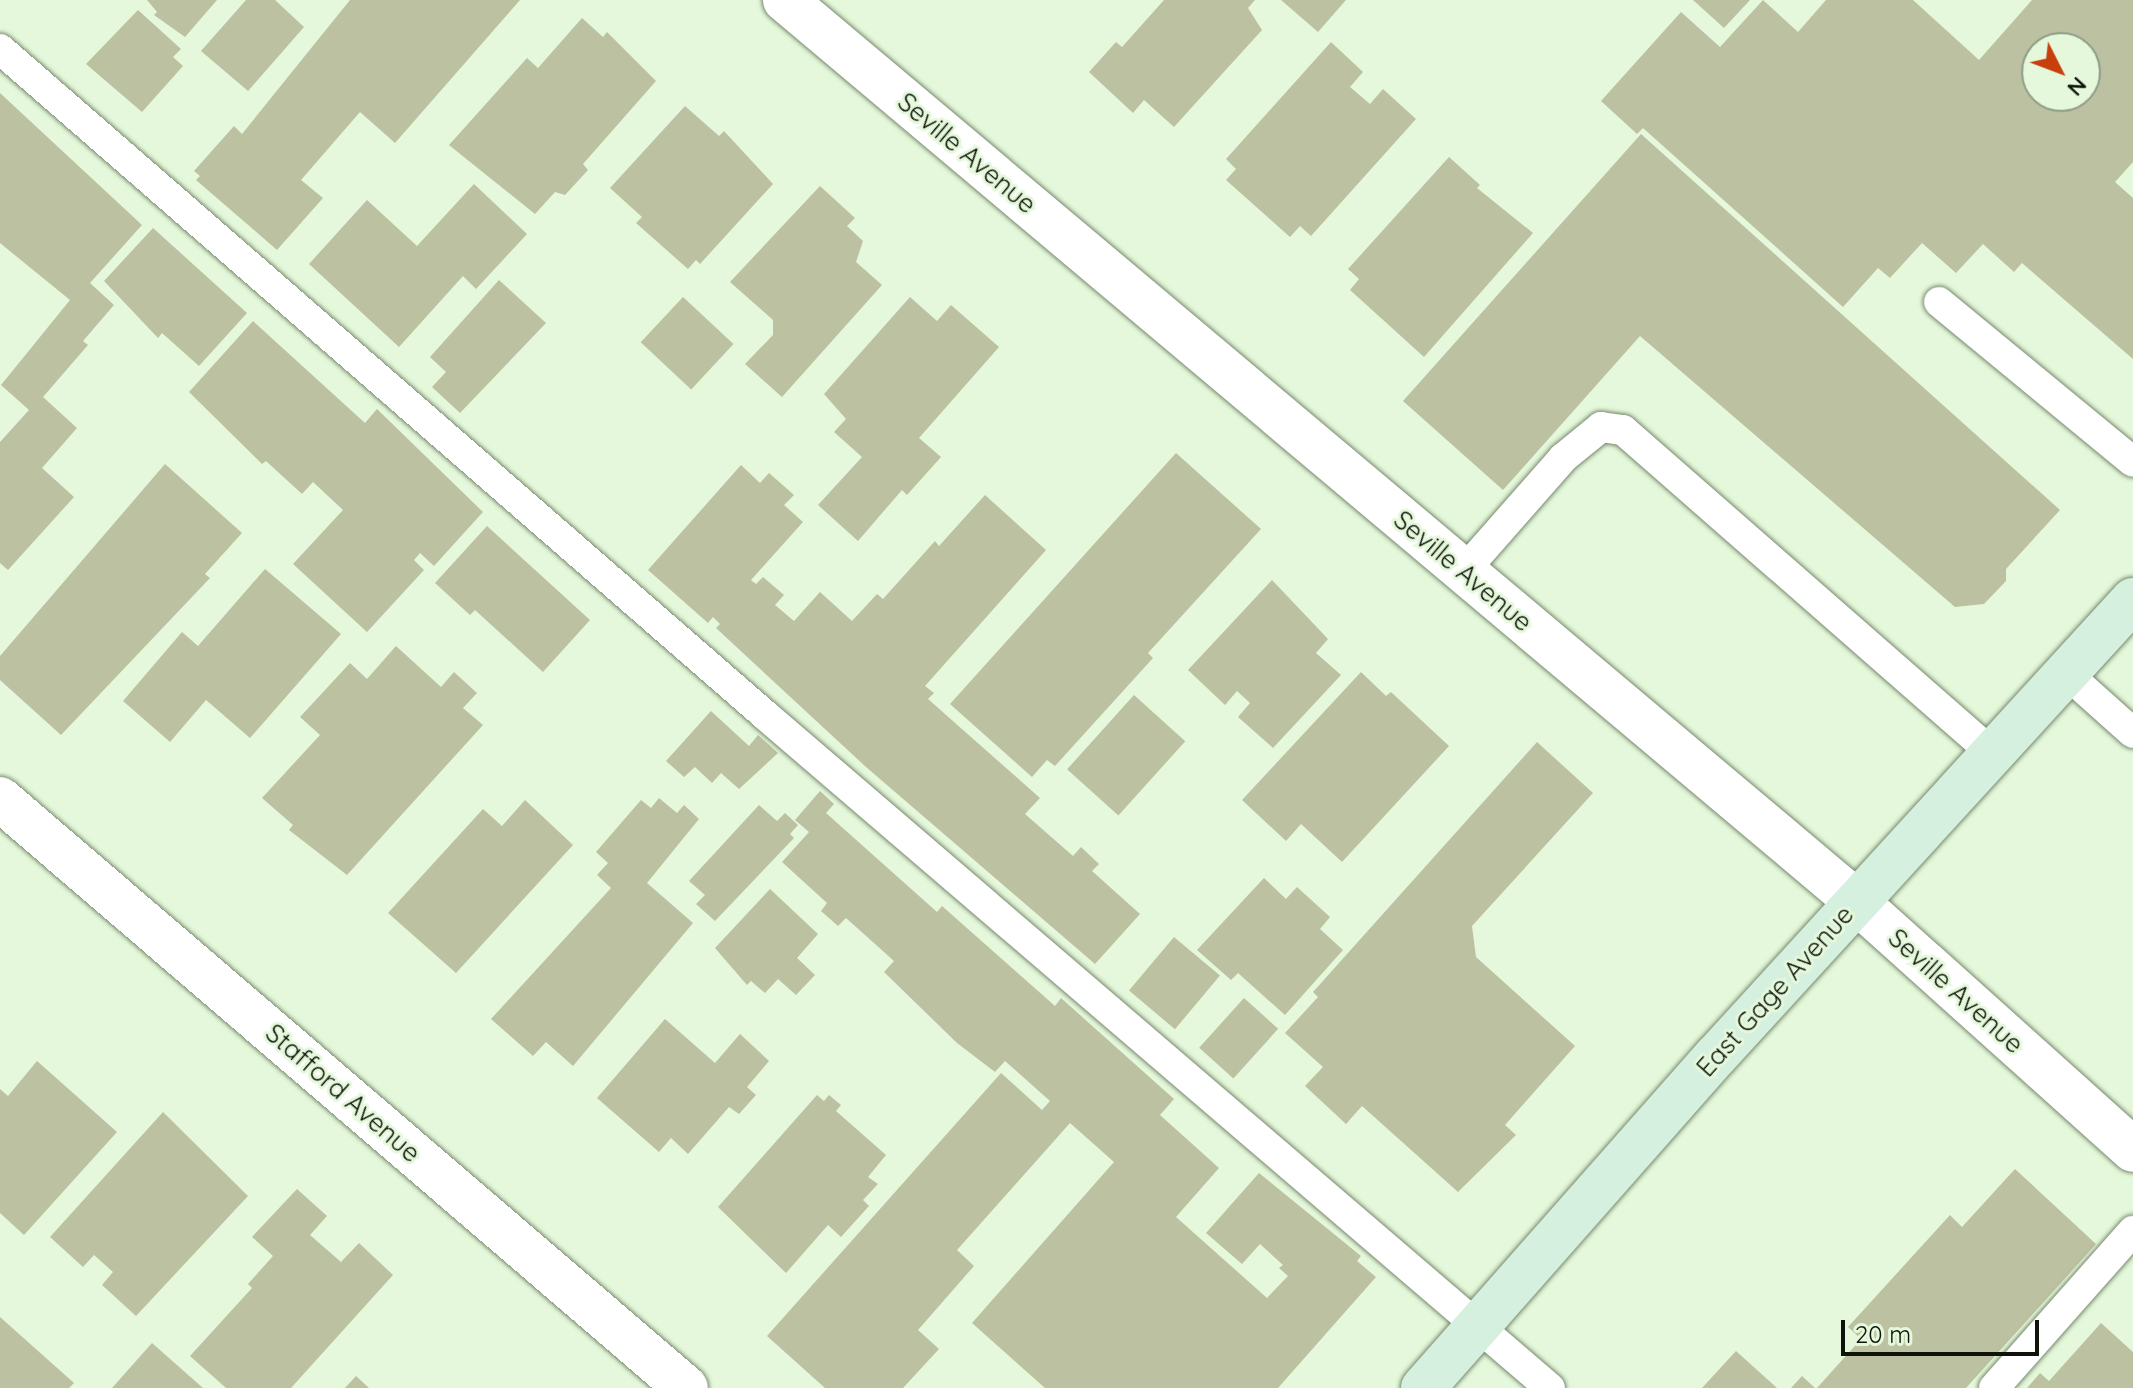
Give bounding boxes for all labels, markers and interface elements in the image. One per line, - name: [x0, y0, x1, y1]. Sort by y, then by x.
- north arrow: [2021, 32, 2101, 112]
- text: N: [2062, 71, 2093, 102]
- street label: Seville Avenue: [892, 86, 1042, 220]
- street label: Seville Avenue: [1388, 504, 1538, 638]
- street label: East Gage Avenue: [1690, 899, 1860, 1083]
- street label: Seville Avenue: [1882, 922, 2030, 1060]
- street label: Stafford Avenue: [259, 1017, 427, 1169]
- scale bar: [1845, 1304, 2043, 1354]
- text: 20 m: [1855, 1319, 1911, 1349]

